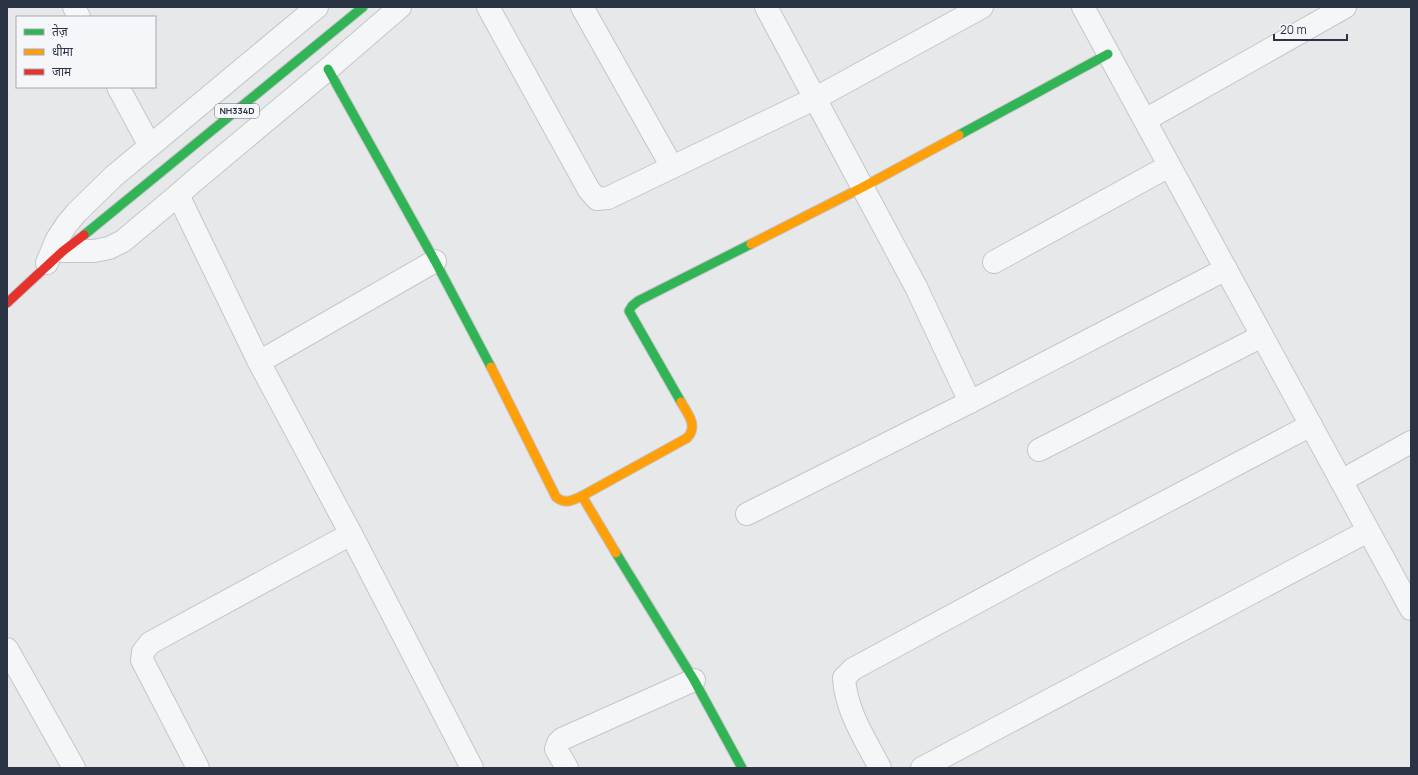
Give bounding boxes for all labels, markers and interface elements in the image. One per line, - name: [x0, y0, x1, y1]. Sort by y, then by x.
- legend: [16, 16, 156, 88]
- scale bar: [1274, 16, 1347, 42]
- text: 20 m: [1280, 21, 1307, 38]
- text: तेज़: [52, 23, 69, 40]
- text: धीमा: [52, 43, 74, 60]
- text: जाम: [52, 63, 72, 80]
- road number: NH334D: [215, 104, 259, 118]

